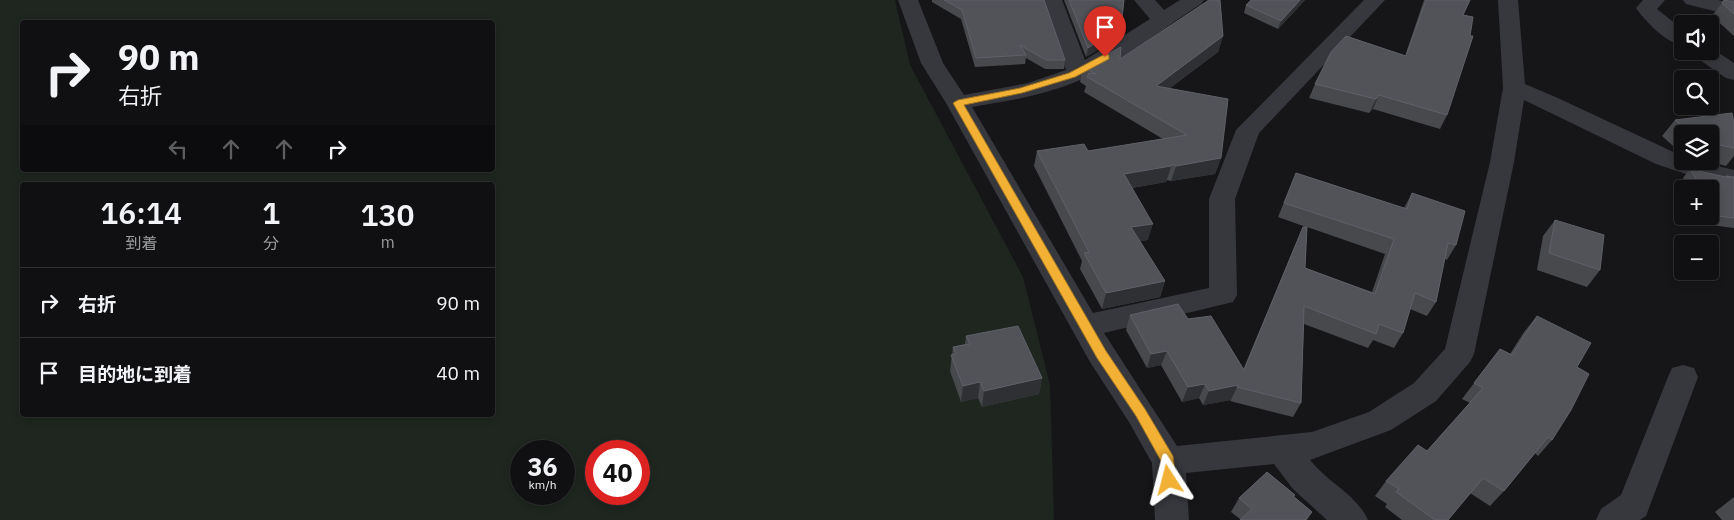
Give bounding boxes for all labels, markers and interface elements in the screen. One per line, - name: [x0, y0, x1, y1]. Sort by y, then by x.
- pin: [1084, 6, 1126, 57]
- icon: arrive: [1091, 13, 1119, 41]
- map controls: [1674, 15, 1719, 280]
- button: sound: [1674, 15, 1719, 60]
- text: 90 m: [118, 34, 200, 80]
- icon: right: [35, 40, 100, 105]
- button: search: [1674, 70, 1719, 115]
- text: 右折: [118, 81, 162, 110]
- button: layers: [1674, 125, 1719, 170]
- icon: left: [164, 135, 192, 163]
- icon: ahead: [217, 135, 245, 163]
- icon: ahead: [270, 135, 298, 163]
- icon: right: [323, 135, 351, 163]
- button: +: [1674, 180, 1719, 225]
- text: 16:14: [100, 193, 182, 232]
- text: 1: [262, 193, 280, 232]
- text: 130: [361, 195, 415, 234]
- text: m: [381, 232, 395, 252]
- text: 到着: [125, 233, 157, 253]
- text: 分: [263, 233, 279, 253]
- button: −: [1674, 235, 1719, 280]
- icon: right: [35, 289, 63, 317]
- text: 90 m: [436, 291, 480, 315]
- text: 右折: [78, 292, 116, 316]
- icon: arrive: [35, 359, 63, 387]
- text: 40 m: [436, 361, 480, 385]
- text: 目的地に到着: [78, 362, 192, 386]
- speed limit sign: 40: [585, 440, 650, 505]
- text: 36: [527, 450, 558, 483]
- position arrow: [1142, 453, 1194, 505]
- text: km/h: [528, 477, 557, 492]

